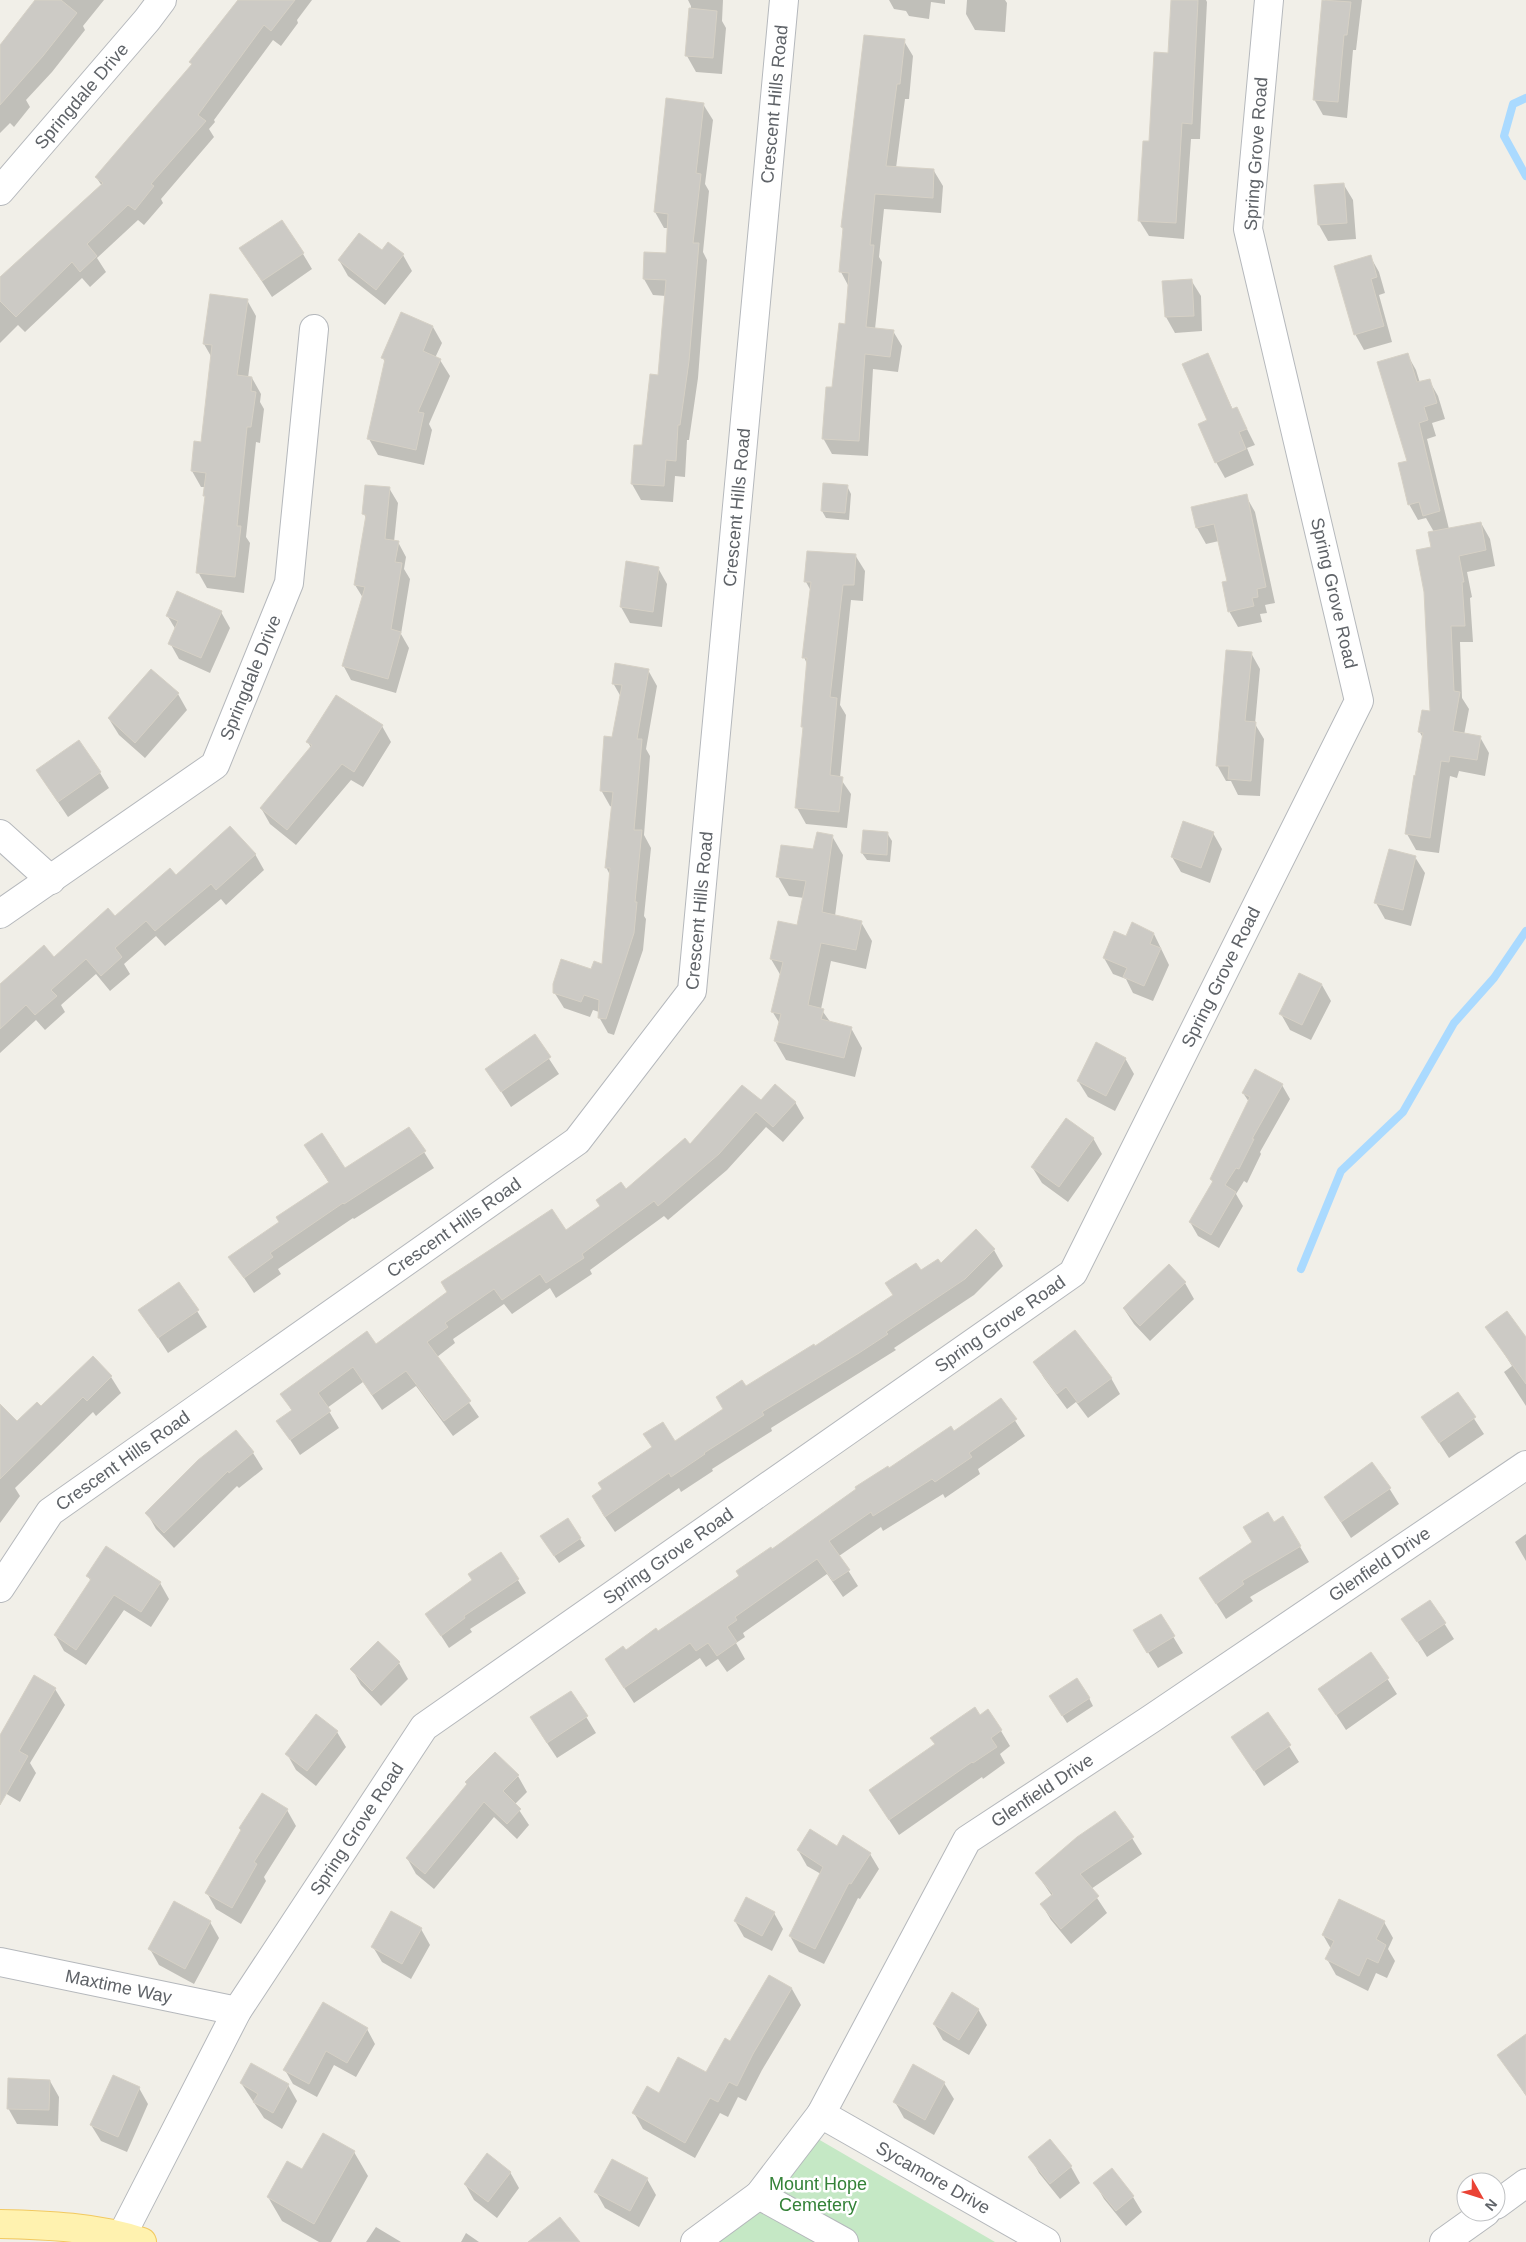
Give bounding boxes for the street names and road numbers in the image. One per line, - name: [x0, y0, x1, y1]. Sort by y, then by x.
- street label: Crescent Hills Road: [757, 24, 792, 184]
- street label: Springdale Drive: [31, 39, 132, 153]
- street label: Spring Grove Road: [1241, 76, 1271, 232]
- street label: Crescent Hills Road: [720, 427, 754, 588]
- street label: Spring Grove Road: [1307, 516, 1361, 670]
- street label: Springdale Drive: [216, 612, 285, 743]
- street label: Crescent Hills Road: [682, 831, 717, 991]
- street label: Spring Grove Road: [1178, 904, 1264, 1050]
- street label: Crescent Hills Road: [383, 1174, 525, 1282]
- street label: Spring Grove Road: [931, 1272, 1069, 1376]
- street label: Crescent Hills Road: [52, 1407, 194, 1515]
- street label: Spring Grove Road: [599, 1504, 737, 1609]
- street label: Glenfield Drive: [1325, 1523, 1434, 1606]
- street label: Glenfield Drive: [987, 1750, 1097, 1831]
- street label: Spring Grove Road: [306, 1759, 408, 1899]
- street label: Maxtime Way: [63, 1966, 174, 2007]
- street label: Sycamore Drive: [873, 2137, 994, 2218]

